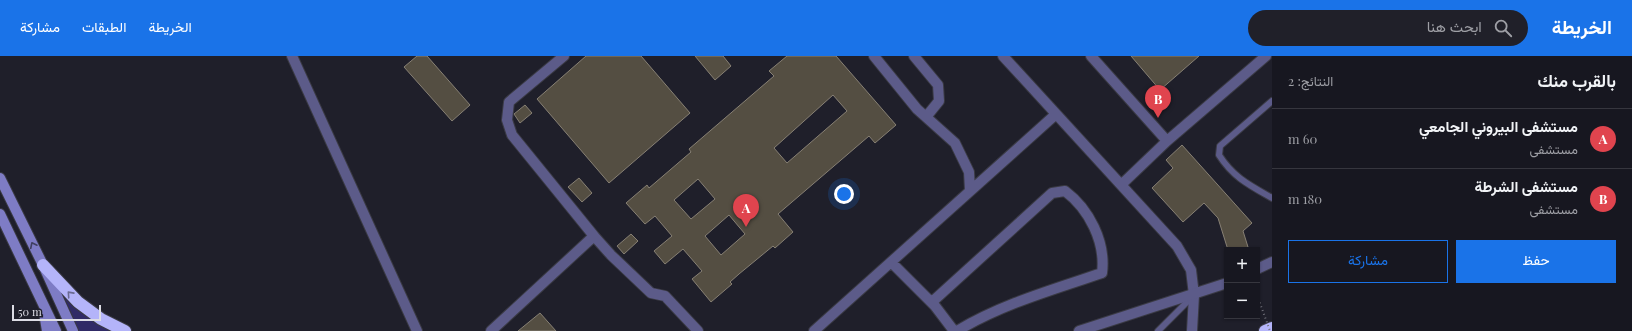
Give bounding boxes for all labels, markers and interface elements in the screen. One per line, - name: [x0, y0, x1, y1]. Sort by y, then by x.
- search box: [1248, 10, 1528, 46]
- text: الخريطة: [1552, 13, 1612, 39]
- text: ابحث هنا: [1427, 16, 1482, 36]
- text: مشاركة: [20, 17, 60, 36]
- text: الطبقات: [82, 17, 126, 36]
- text: الخريطة: [148, 17, 192, 36]
- icon: search: [1492, 17, 1514, 39]
- text: بالقرب منك: [1537, 69, 1616, 91]
- text: النتائج: 2: [1288, 72, 1333, 89]
- pin: B: [1145, 85, 1171, 118]
- text: مستشفى البيروني الجامعي: [1419, 116, 1578, 136]
- text: 60 m: [1288, 130, 1317, 147]
- text: A: [1599, 130, 1607, 147]
- text: مستشفى: [1530, 140, 1578, 157]
- text: مستشفى الشرطة: [1475, 176, 1578, 196]
- your location: [834, 184, 854, 204]
- text: 180 m: [1288, 190, 1322, 207]
- text: B: [1599, 190, 1607, 207]
- pin: A: [733, 194, 759, 227]
- text: مستشفى: [1530, 200, 1578, 217]
- button: مشاركة: [1288, 240, 1448, 283]
- button: حفظ: [1456, 240, 1616, 283]
- one-way arrow: [30, 241, 38, 249]
- map controls: [1224, 247, 1260, 319]
- button: +: [1224, 247, 1260, 283]
- button: −: [1224, 283, 1260, 319]
- one-way arrow: [67, 291, 75, 299]
- scale bar: [12, 303, 101, 322]
- text: 50 m: [18, 304, 42, 319]

